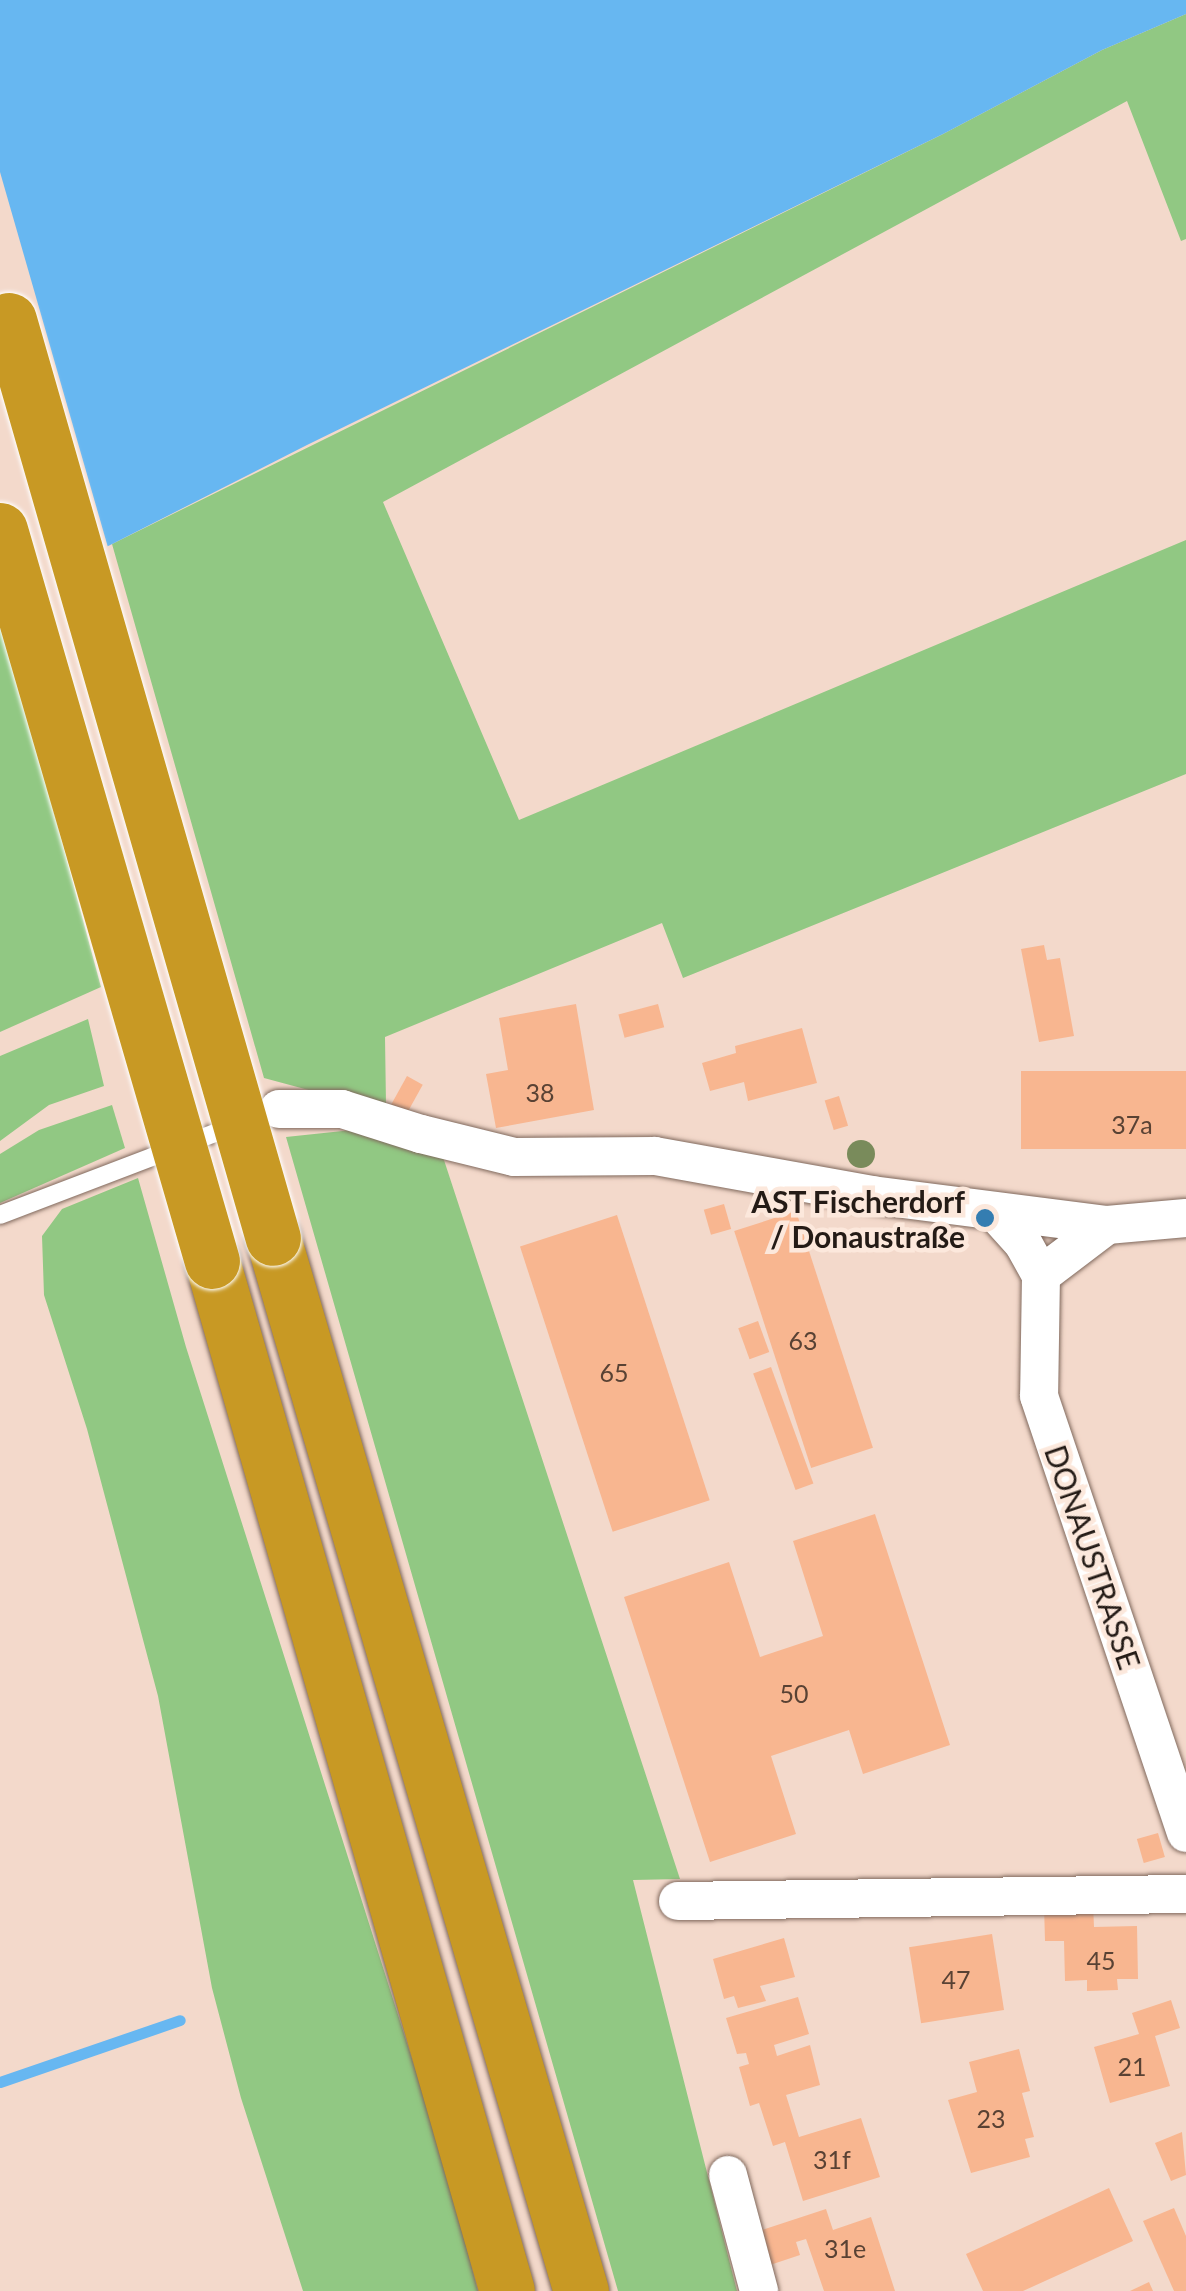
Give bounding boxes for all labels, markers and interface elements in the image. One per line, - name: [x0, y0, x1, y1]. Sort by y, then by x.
- house number: 38: [526, 1077, 554, 1107]
- house number: 37a: [1111, 1109, 1153, 1139]
- place label: AST Fischerdorf / Donaustraße: [750, 1183, 965, 1254]
- marker: AST Fischerdorf / Donaustraße: [974, 1207, 996, 1229]
- house number: 63: [789, 1325, 817, 1355]
- house number: 65: [600, 1357, 628, 1387]
- street label: DONAUSTRASSE: [1038, 1440, 1148, 1674]
- house number: 50: [780, 1678, 808, 1708]
- house number: 45: [1087, 1945, 1115, 1975]
- house number: 47: [942, 1964, 970, 1994]
- house number: 21: [1118, 2051, 1146, 2081]
- house number: 23: [977, 2103, 1005, 2133]
- house number: 31f: [813, 2144, 851, 2174]
- house number: 31e: [824, 2233, 866, 2263]

